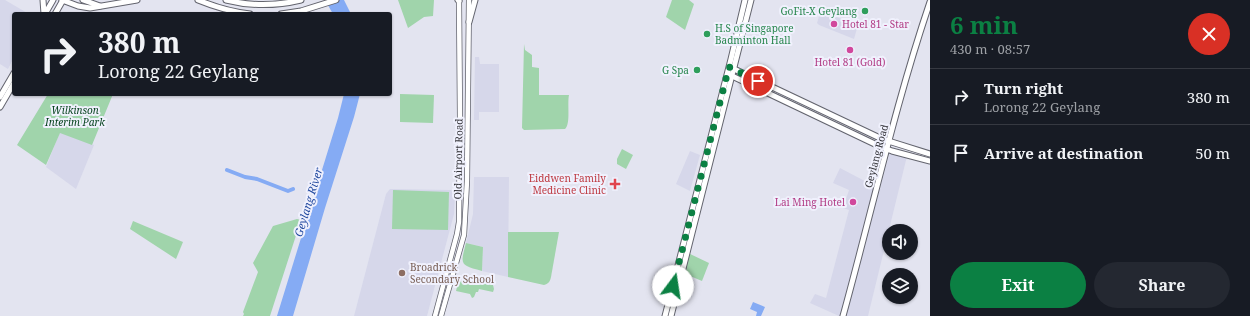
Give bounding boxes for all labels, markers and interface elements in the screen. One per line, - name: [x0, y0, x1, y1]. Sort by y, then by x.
- place label: GoFit-X Geylang: [780, 4, 858, 18]
- marker: GoFit-X Geylang: [860, 6, 870, 16]
- text: 6 min: [950, 8, 1018, 41]
- button: close: [1188, 13, 1230, 55]
- place label: Hotel 81 - Star: [842, 17, 909, 31]
- marker: Hotel 81 - Star: [829, 19, 839, 29]
- place label: H.S of Singapore Badminton Hall: [715, 21, 794, 47]
- text: 380 m: [98, 23, 180, 61]
- icon: right: [32, 28, 84, 80]
- marker: H.S of Singapore Badminton Hall: [702, 29, 712, 39]
- text: 430 m · 08:57: [950, 40, 1030, 58]
- marker: Hotel 81 (Gold): [845, 45, 855, 55]
- place label: Hotel 81 (Gold): [814, 55, 886, 69]
- text: Lorong 22 Geylang: [98, 59, 259, 83]
- place label: G Spa: [662, 63, 689, 77]
- pin: [741, 64, 775, 98]
- marker: G Spa: [692, 65, 702, 75]
- icon: arrive: [747, 70, 769, 92]
- text: Turn right: [984, 78, 1063, 98]
- icon: right: [950, 86, 972, 108]
- text: 380 m: [1187, 87, 1230, 107]
- text: Lorong 22 Geylang: [984, 98, 1100, 116]
- park label: Wilkinson Interim Park: [44, 103, 105, 129]
- street label: Old Airport Road: [450, 118, 466, 200]
- street label: Geylang Road: [861, 123, 891, 189]
- icon: arrive: [950, 142, 972, 164]
- text: Arrive at destination: [984, 143, 1143, 163]
- text: 50 m: [1195, 143, 1230, 163]
- water label: Geylang River: [290, 165, 326, 238]
- place label: Eiddwen Family Medicine Clinic: [529, 171, 606, 197]
- marker: Eiddwen Family Medicine Clinic: [609, 178, 621, 190]
- place label: Lai Ming Hotel: [775, 195, 845, 209]
- marker: Lai Ming Hotel: [848, 197, 858, 207]
- map controls: [882, 224, 918, 304]
- button: sound: [882, 224, 918, 260]
- place label: Broadrick Secondary School: [410, 260, 494, 286]
- button: Exit: [950, 262, 1086, 308]
- button: Share: [1094, 262, 1230, 308]
- position arrow: [652, 265, 694, 307]
- marker: Broadrick Secondary School: [397, 268, 407, 278]
- button: layers: [882, 268, 918, 304]

